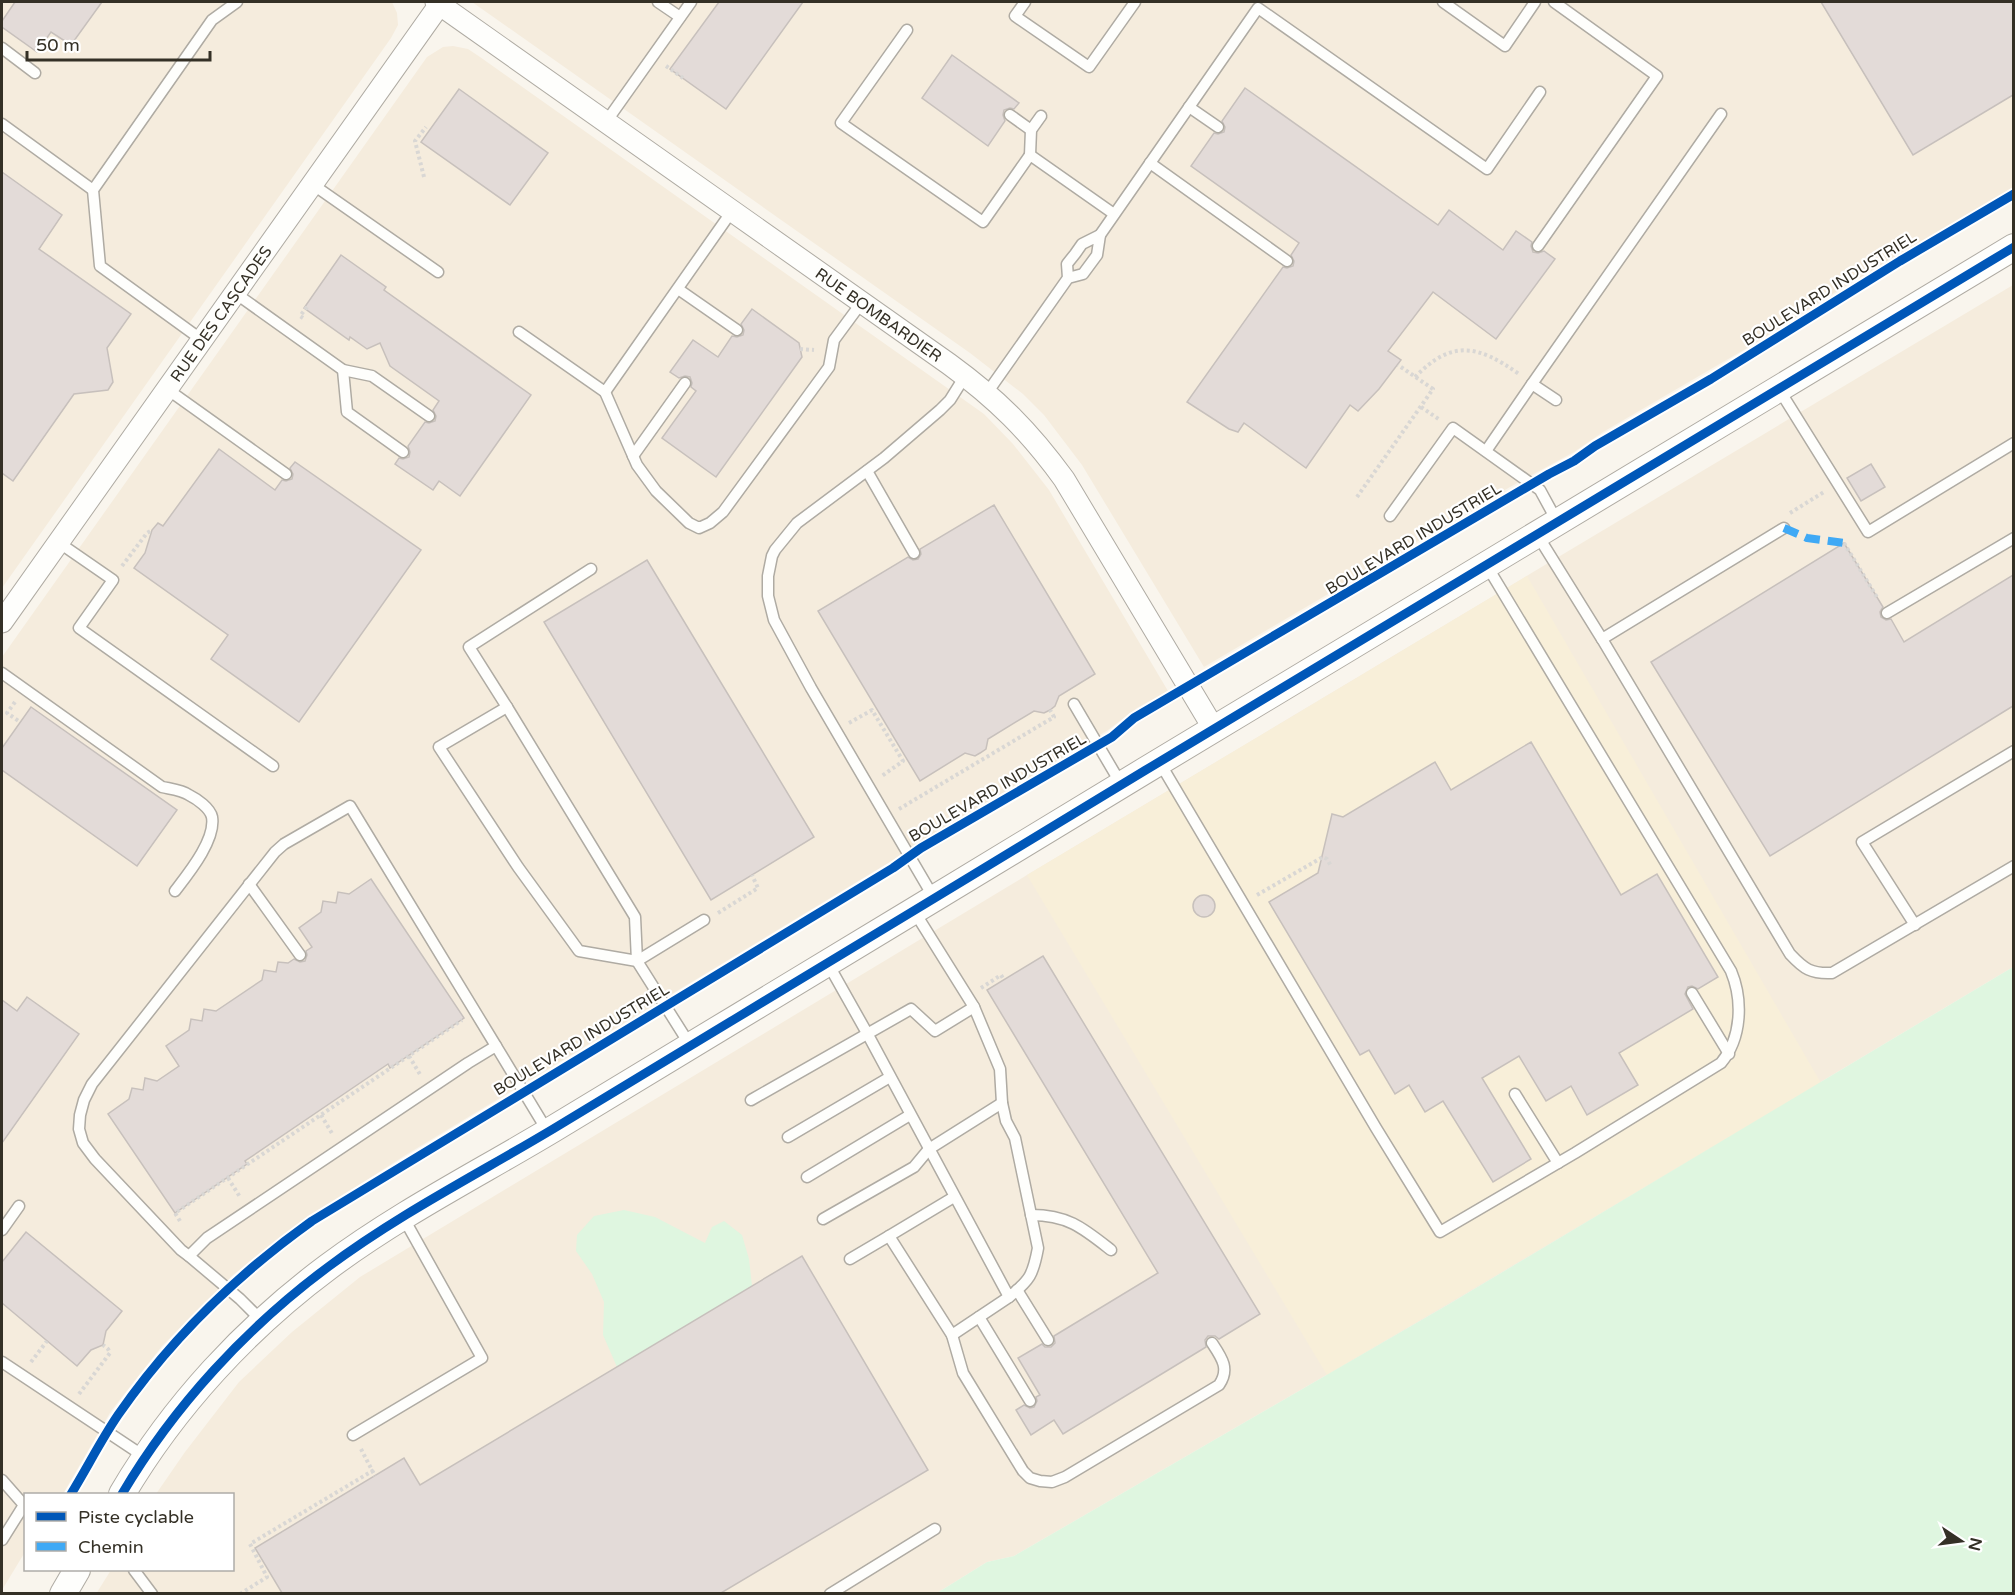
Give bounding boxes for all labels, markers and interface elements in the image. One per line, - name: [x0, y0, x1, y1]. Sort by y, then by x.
- scale bar: [27, 24, 210, 62]
- text: 50 m: [36, 34, 80, 56]
- street label: BOULEVARD INDUSTRIEL: [1739, 227, 1920, 351]
- street label: RUE DES CASCADES: [166, 242, 277, 386]
- street label: RUE BOMBARDIER: [811, 264, 945, 367]
- street label: BOULEVARD INDUSTRIEL: [1322, 478, 1505, 599]
- street label: BOULEVARD INDUSTRIEL: [905, 729, 1090, 847]
- street label: BOULEVARD INDUSTRIEL: [490, 979, 673, 1100]
- legend: [24, 1493, 234, 1571]
- text: Piste cyclable: [78, 1506, 194, 1528]
- north arrow: [1931, 1511, 1991, 1571]
- text: Chemin: [78, 1536, 144, 1558]
- text: N: [1963, 1536, 1986, 1553]

